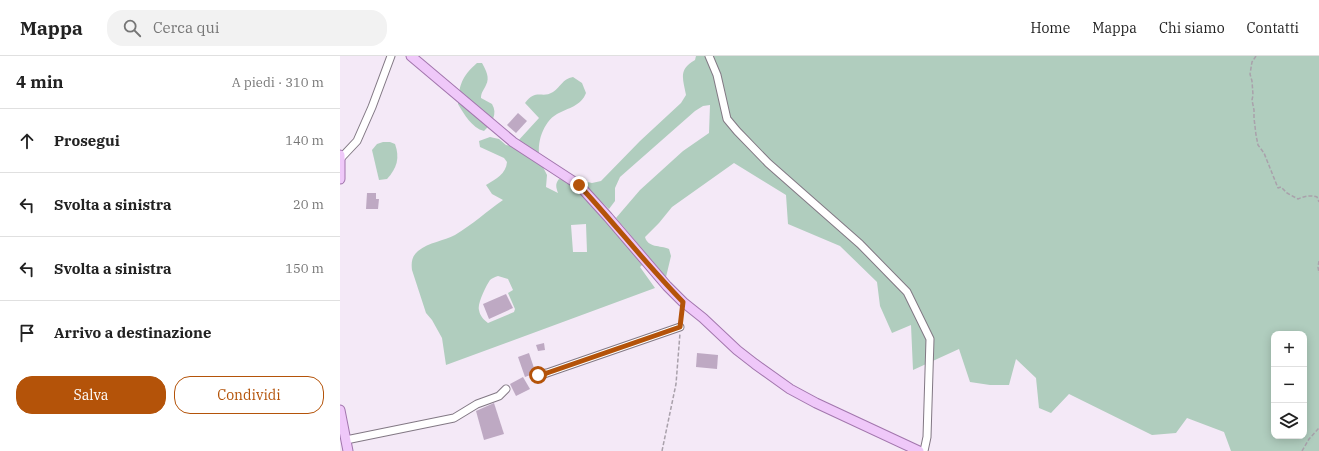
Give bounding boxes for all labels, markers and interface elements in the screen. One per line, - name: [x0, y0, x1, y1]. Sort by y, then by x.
- search box: [107, 10, 387, 46]
- text: Mappa: [20, 16, 83, 40]
- icon: search: [121, 17, 143, 39]
- text: Cerca qui: [153, 18, 220, 37]
- text: Home: [1030, 19, 1070, 37]
- text: Mappa: [1092, 19, 1137, 37]
- text: Chi siamo: [1159, 19, 1225, 37]
- text: Contatti: [1247, 19, 1299, 37]
- text: 4 min: [16, 71, 64, 93]
- text: A piedi · 310 m: [232, 74, 324, 91]
- icon: ahead: [16, 130, 38, 152]
- text: Prosegui: [54, 131, 120, 150]
- text: 140 m: [285, 132, 324, 149]
- route end: [570, 176, 588, 194]
- icon: left: [16, 194, 38, 216]
- text: Svolta a sinistra: [54, 195, 172, 214]
- text: 20 m: [293, 196, 324, 213]
- icon: left: [16, 258, 38, 280]
- text: Svolta a sinistra: [54, 259, 172, 278]
- text: 150 m: [285, 260, 324, 277]
- icon: arrive: [16, 322, 38, 344]
- text: Arrivo a destinazione: [54, 323, 211, 342]
- map controls: [1271, 331, 1307, 439]
- button: +: [1271, 331, 1307, 367]
- route start: [529, 366, 547, 384]
- button: −: [1271, 367, 1307, 403]
- button: Salva: [16, 376, 166, 414]
- button: Condividi: [174, 376, 324, 414]
- button: layers: [1271, 403, 1307, 439]

